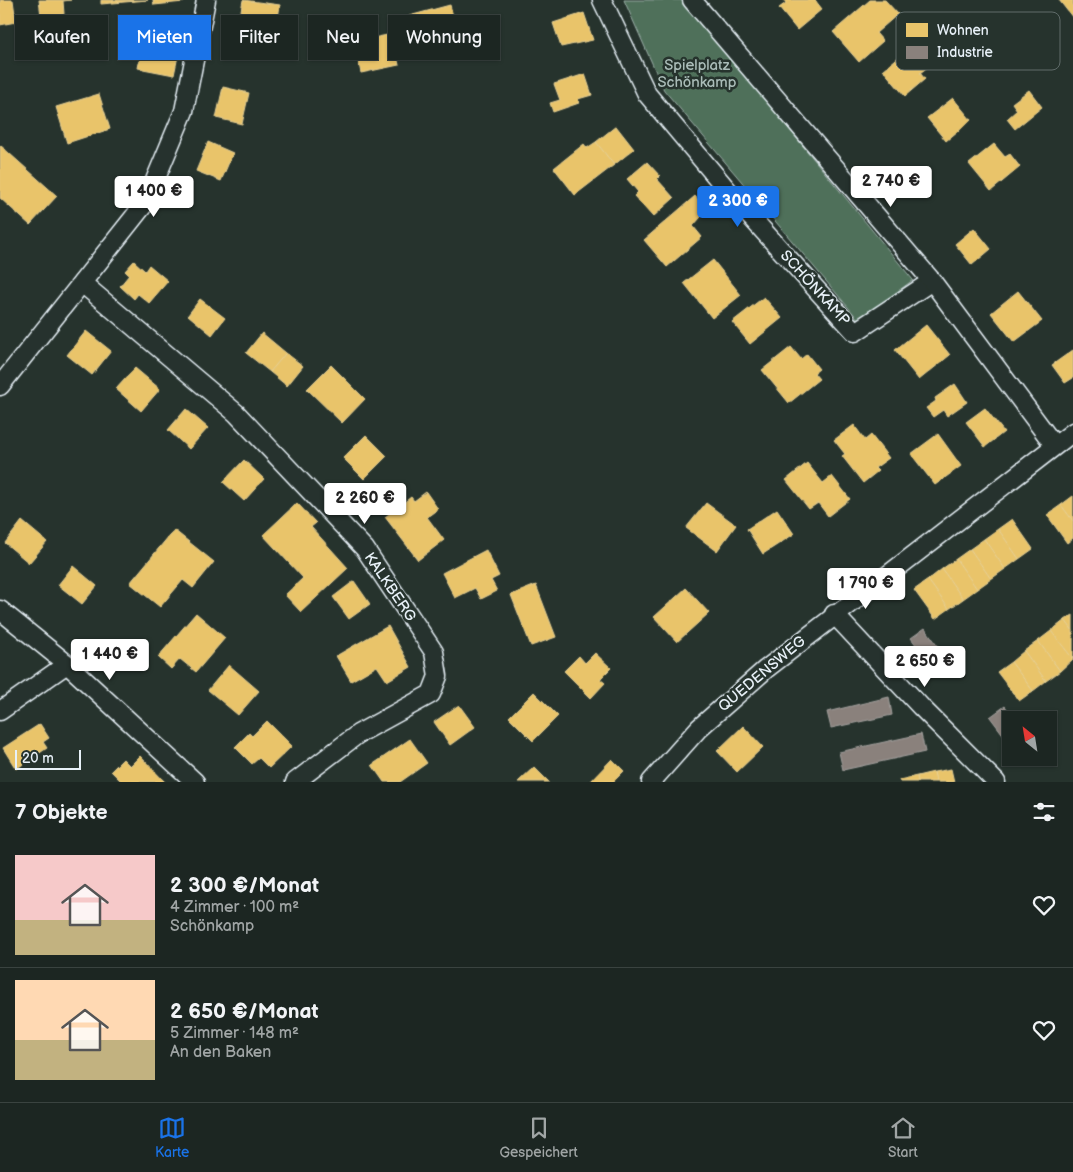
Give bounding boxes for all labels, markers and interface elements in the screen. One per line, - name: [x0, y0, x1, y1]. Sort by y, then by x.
- legend: [896, 12, 1060, 70]
- chip: Kaufen: [15, 15, 108, 60]
- chip: Mieten: [118, 15, 211, 60]
- chip: Filter: [221, 15, 298, 60]
- chip: Neu: [308, 15, 378, 60]
- chip: Wohnung: [388, 15, 500, 60]
- text: Wohnen: [937, 22, 989, 39]
- text: Industrie: [937, 44, 993, 61]
- park label: Spielplatz Schönkamp: [658, 56, 737, 92]
- pin: 2 740 €: [845, 166, 937, 208]
- text: 2 740 €: [862, 172, 920, 191]
- pin: 1 400 €: [108, 176, 200, 218]
- text: 1 400 €: [126, 182, 182, 201]
- pin: 2 300 €: [692, 186, 784, 228]
- text: 2 300 €: [708, 192, 768, 211]
- street label: SCHÖNKAMP: [776, 246, 854, 330]
- pin: 2 260 €: [319, 482, 411, 525]
- text: 2 260 €: [335, 489, 395, 508]
- street label: KALKBERG: [360, 549, 420, 625]
- pin: 1 790 €: [820, 568, 912, 610]
- text: 1 790 €: [838, 574, 894, 593]
- street label: QUEDENSWEG: [714, 632, 810, 716]
- pin: 1 440 €: [64, 638, 156, 681]
- text: 1 440 €: [82, 645, 138, 664]
- pin: 2 650 €: [879, 646, 971, 688]
- text: 2 650 €: [895, 652, 955, 671]
- north arrow: [1002, 711, 1058, 766]
- map controls: [1002, 711, 1057, 766]
- scale bar: [15, 747, 81, 770]
- text: 20 m: [22, 750, 54, 767]
- icon: filters: [1030, 798, 1058, 826]
- text: 7 Objekte: [15, 800, 108, 825]
- text: 2 300 €/Monat: [170, 873, 319, 898]
- icon: home: [55, 875, 115, 935]
- icon: heart: [1030, 891, 1058, 919]
- text: 4 Zimmer · 100 m²: [170, 898, 299, 917]
- text: Schönkamp: [170, 917, 254, 936]
- text: 2 650 €/Monat: [170, 999, 319, 1024]
- icon: home: [55, 1000, 115, 1060]
- icon: heart: [1030, 1016, 1058, 1044]
- text: 5 Zimmer · 148 m²: [170, 1024, 299, 1043]
- text: An den Baken: [170, 1043, 271, 1062]
- tab: Karte: [155, 1114, 189, 1161]
- tab: Gespeichert: [499, 1114, 578, 1161]
- tab: Start: [888, 1114, 918, 1161]

